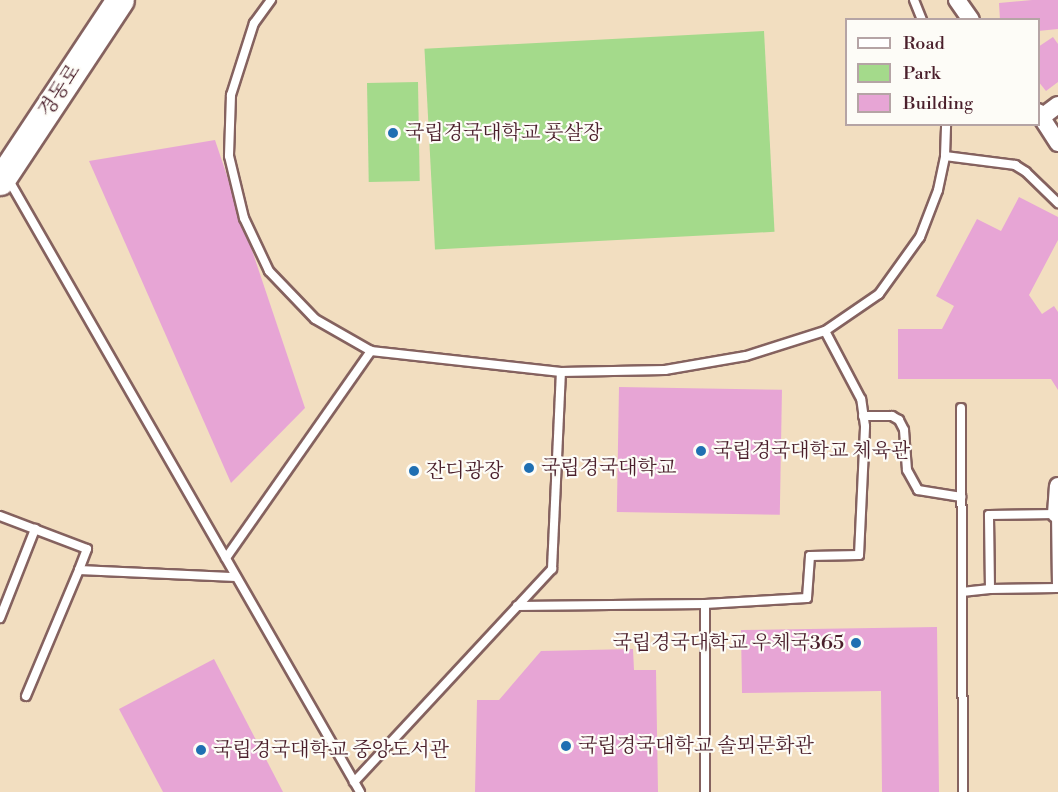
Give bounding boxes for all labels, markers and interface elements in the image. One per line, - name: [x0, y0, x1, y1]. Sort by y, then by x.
- legend: [845, 18, 1040, 126]
- text: Road: [903, 32, 945, 55]
- street label: 경동로: [34, 60, 86, 122]
- text: Park: [903, 62, 940, 85]
- text: Building: [903, 92, 973, 115]
- place label: 국립경국대학교 풋살장: [405, 121, 602, 145]
- marker: 국립경국대학교 풋살장: [386, 126, 400, 140]
- place label: 국립경국대학교 체육관: [713, 439, 910, 463]
- marker: 국립경국대학교 체육관: [694, 444, 708, 458]
- place label: 국립경국대학교: [541, 456, 676, 480]
- place label: 잔디광장: [426, 459, 503, 483]
- marker: 국립경국대학교: [522, 461, 536, 475]
- marker: 잔디광장: [407, 464, 421, 478]
- place label: 국립경국대학교 우체국365: [613, 631, 844, 655]
- marker: 국립경국대학교 우체국365: [849, 636, 863, 650]
- place label: 국립경국대학교 솔뫼문화관: [578, 734, 814, 758]
- place label: 국립경국대학교 중앙도서관: [213, 738, 449, 762]
- marker: 국립경국대학교 솔뫼문화관: [559, 739, 573, 753]
- marker: 국립경국대학교 중앙도서관: [194, 743, 208, 757]

